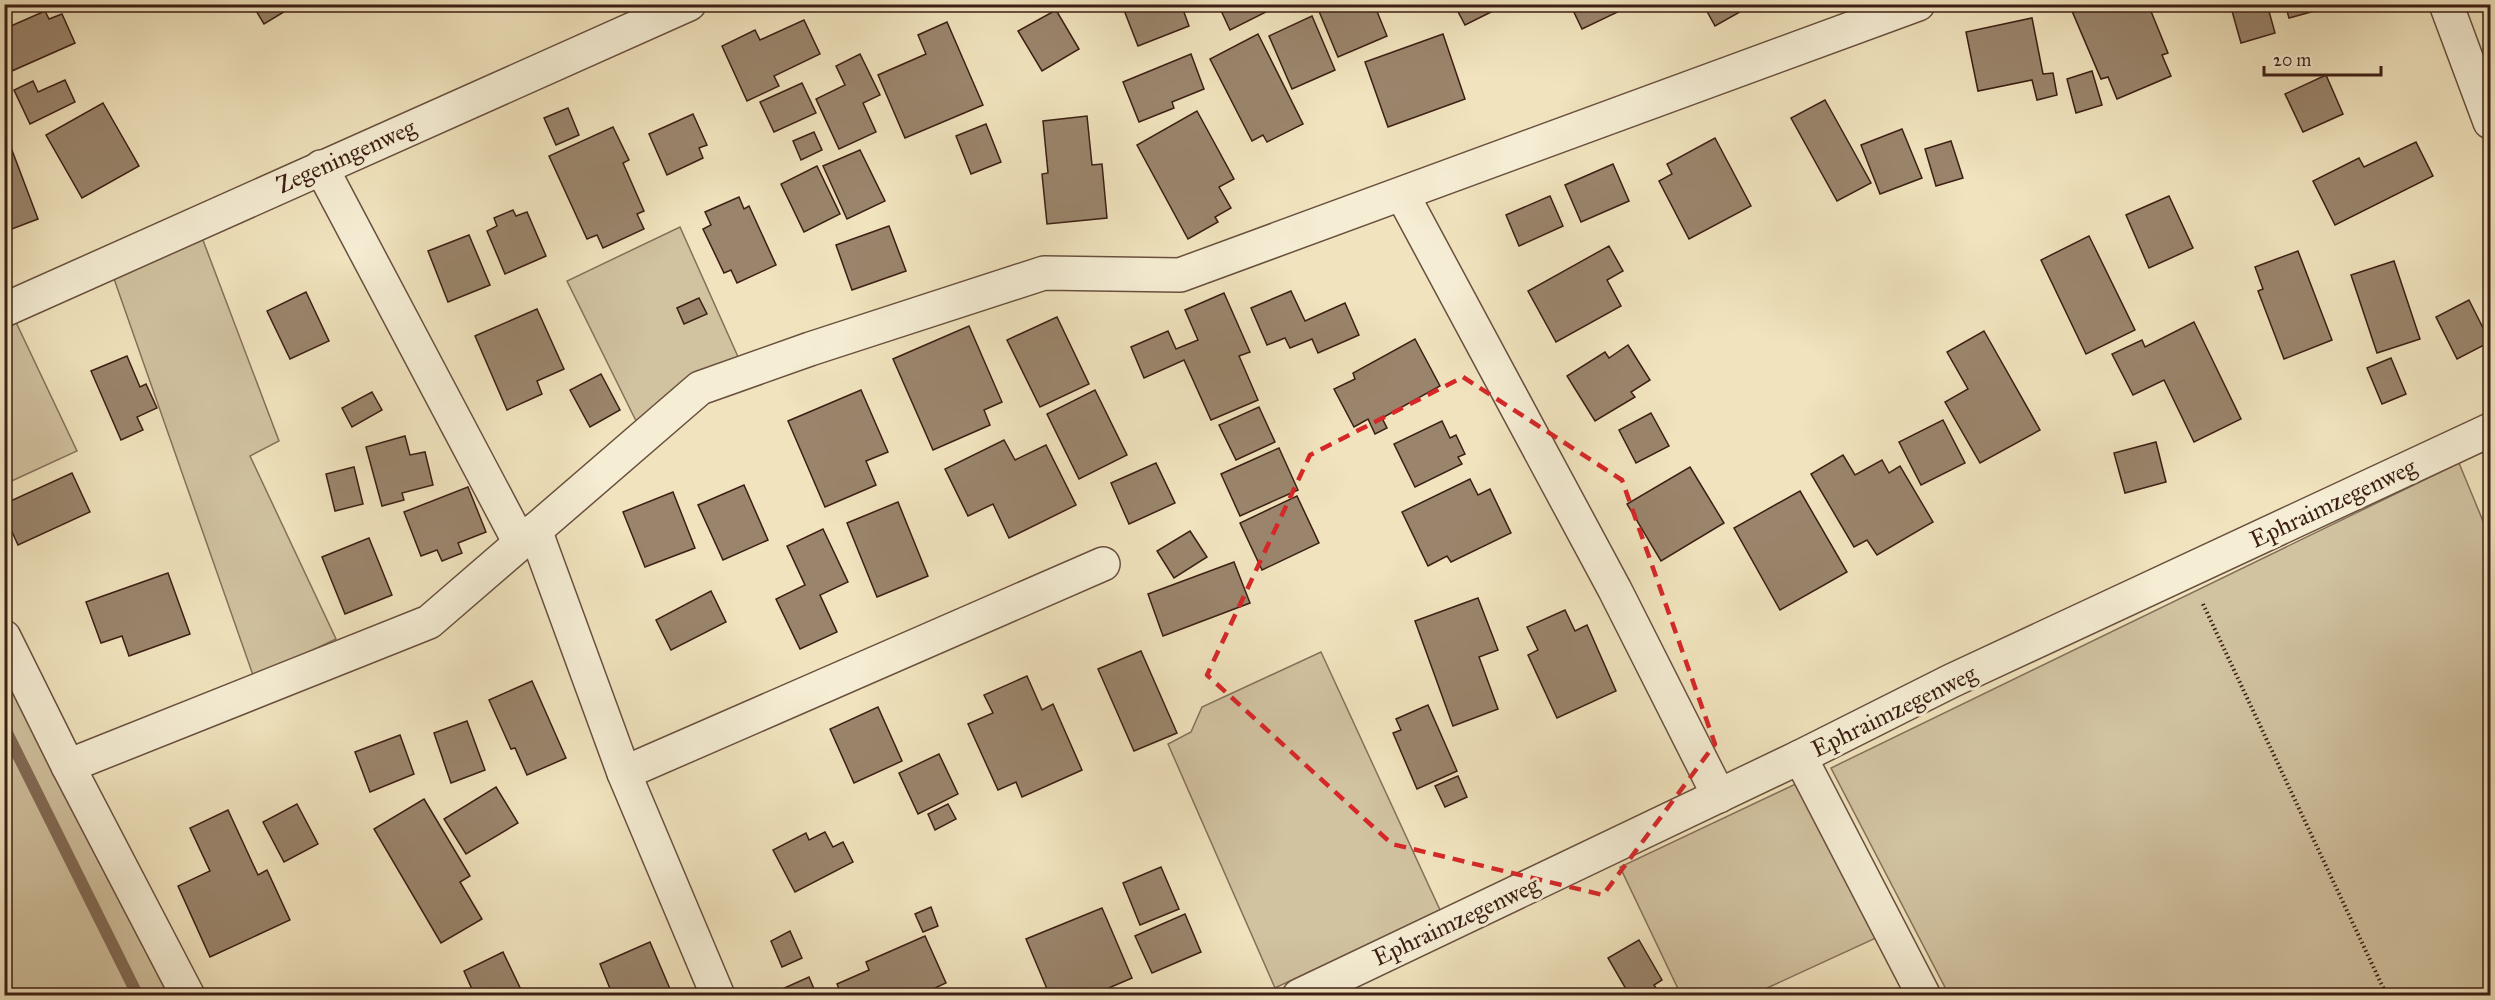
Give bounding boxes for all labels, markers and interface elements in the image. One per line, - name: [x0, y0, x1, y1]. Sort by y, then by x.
- scale bar: [2264, 39, 2381, 77]
- text: 20 m: [2273, 49, 2311, 71]
- street label: Zegeningenweg: [272, 112, 421, 200]
- street label: Ephraimzegenweg: [2245, 451, 2422, 555]
- street label: Ephraimzegenweg: [1807, 658, 1982, 764]
- street label: Ephraimzegenweg: [1368, 869, 1545, 973]

